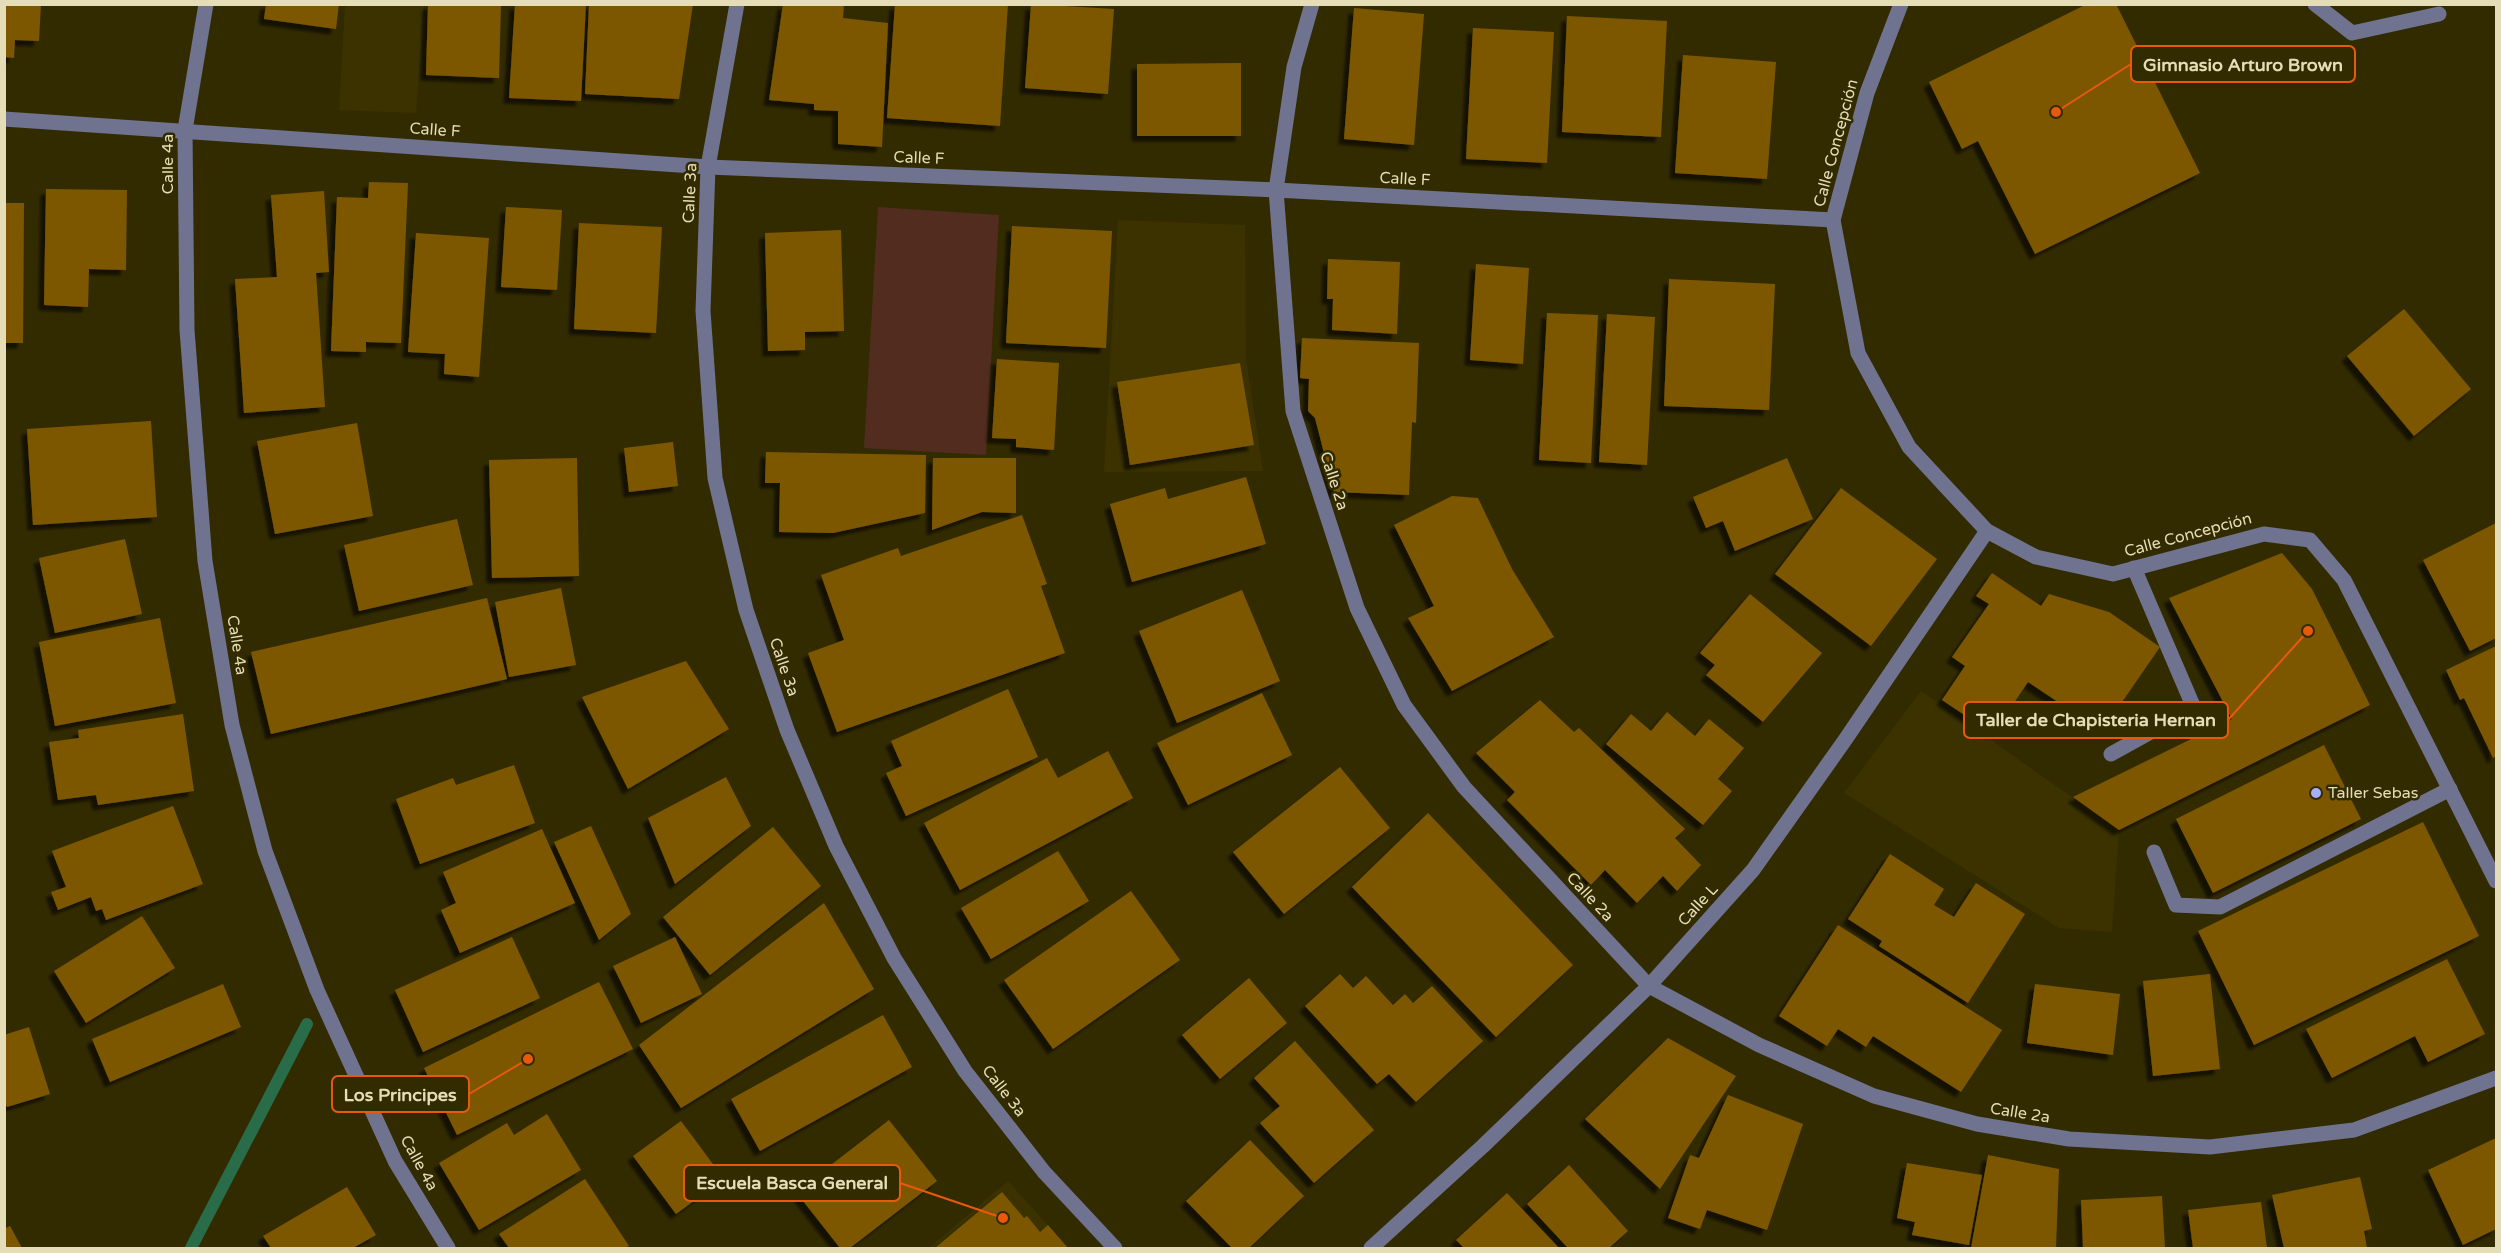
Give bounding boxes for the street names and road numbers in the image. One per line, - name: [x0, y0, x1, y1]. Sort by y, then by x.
- street label: Calle Concepción: [1809, 77, 1863, 209]
- street label: Calle F: [409, 118, 461, 142]
- street label: Calle 4a: [158, 134, 178, 194]
- street label: Calle F: [893, 147, 945, 169]
- street label: Calle 3a: [678, 162, 702, 224]
- street label: Calle F: [1379, 168, 1431, 190]
- street label: Calle 2a: [1315, 449, 1353, 513]
- street label: Calle Concepción: [2122, 508, 2254, 562]
- street label: Calle 4a: [222, 614, 252, 676]
- street label: Calle 3a: [765, 635, 803, 699]
- street label: Calle 2a: [1562, 868, 1618, 926]
- street label: Calle L: [1674, 880, 1722, 930]
- street label: Calle 3a: [978, 1061, 1030, 1121]
- street label: Calle 2a: [1989, 1098, 2051, 1128]
- street label: Calle 4a: [396, 1132, 442, 1194]

